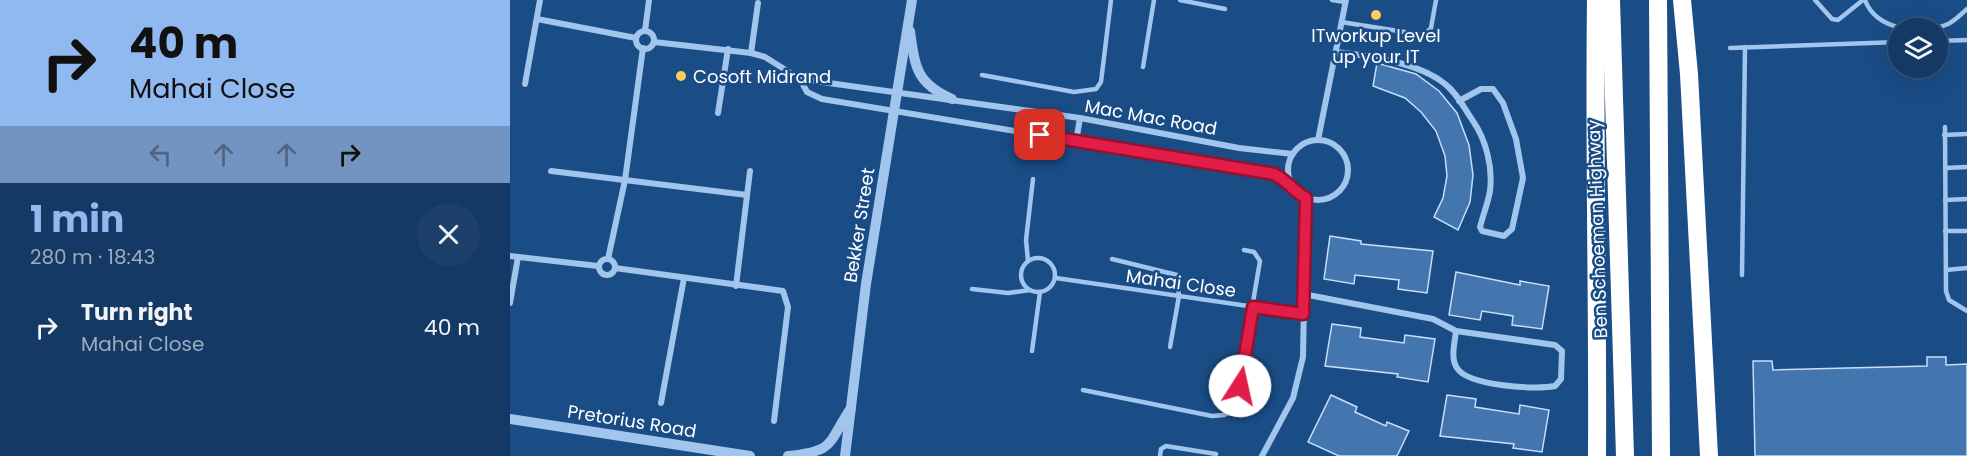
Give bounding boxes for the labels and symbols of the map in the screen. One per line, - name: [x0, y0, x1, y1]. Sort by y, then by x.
- marker: ITworkup Level up your IT: [1369, 8, 1383, 22]
- place label: ITworkup Level up your IT: [1311, 23, 1441, 69]
- place label: Cosoft Midrand: [693, 64, 831, 89]
- marker: Cosoft Midrand: [674, 69, 688, 83]
- street label: Mac Mac Road: [1083, 93, 1219, 141]
- pin: [1014, 109, 1065, 160]
- street label: Ben Schoeman Highway: [1581, 119, 1613, 339]
- street label: Bekker Street: [838, 166, 880, 284]
- street label: Mahai Close: [1124, 263, 1238, 303]
- position arrow: [1208, 354, 1272, 418]
- street label: Pretorius Road: [566, 398, 698, 444]

